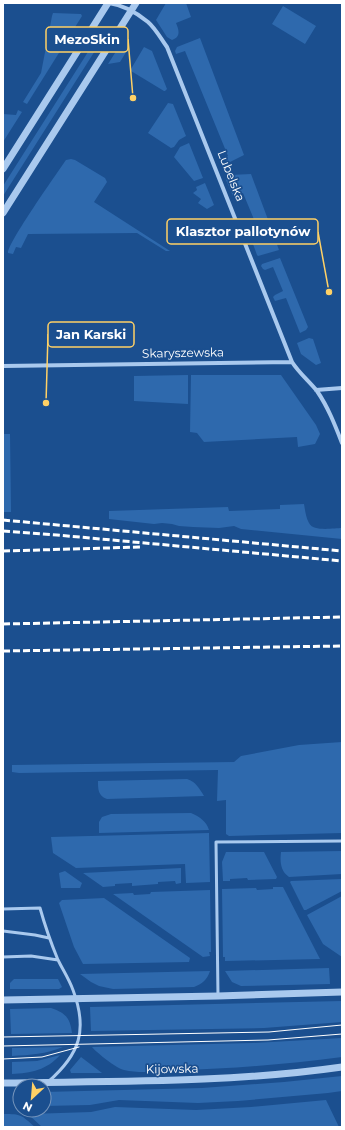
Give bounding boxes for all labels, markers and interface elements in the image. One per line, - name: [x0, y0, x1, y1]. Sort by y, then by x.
- callout: MezoSkin: [46, 27, 128, 52]
- text: MezoSkin: [54, 31, 120, 47]
- street label: Lubelska: [214, 148, 248, 203]
- callout: Klasztor pallotynów: [167, 219, 318, 244]
- text: Klasztor pallotynów: [176, 223, 311, 239]
- callout: Jan Karski: [48, 322, 134, 347]
- text: Jan Karski: [55, 326, 126, 342]
- street label: Skaryszewska: [142, 344, 224, 361]
- street label: Kijowska: [145, 1061, 199, 1076]
- north arrow: [12, 1078, 52, 1118]
- text: N: [21, 1099, 35, 1115]

